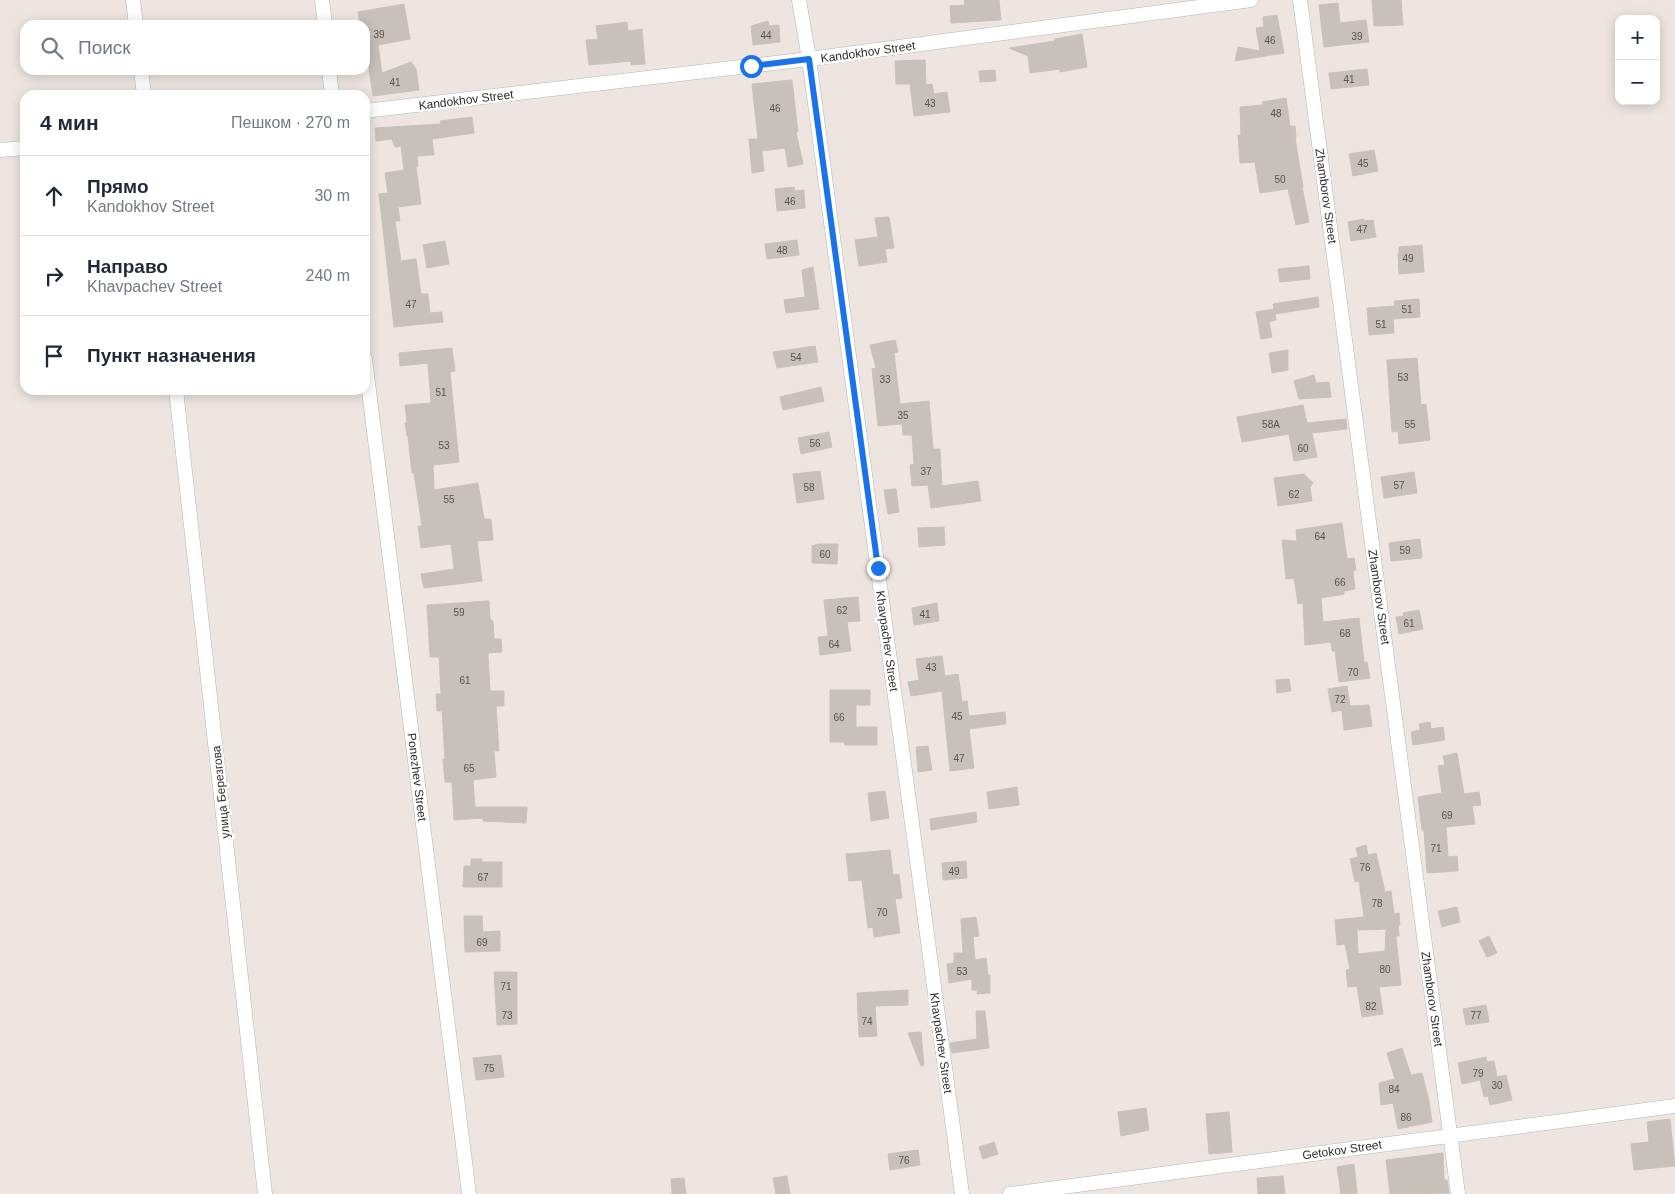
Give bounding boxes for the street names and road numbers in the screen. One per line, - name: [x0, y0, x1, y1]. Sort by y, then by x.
- street label: Kandokhov Street: [820, 38, 917, 66]
- street label: Kandokhov Street: [418, 87, 515, 113]
- street label: Zhamborov Street: [1312, 147, 1340, 245]
- street label: Zhamborov Street: [1365, 548, 1393, 646]
- street label: Khavpachev Street: [873, 590, 901, 693]
- street label: Ponezhev Street: [405, 732, 429, 823]
- street label: улица Березгова: [209, 745, 233, 839]
- street label: Zhamborov Street: [1418, 950, 1446, 1048]
- street label: Khavpachev Street: [927, 992, 955, 1095]
- street label: Getokov Street: [1301, 1137, 1383, 1163]

